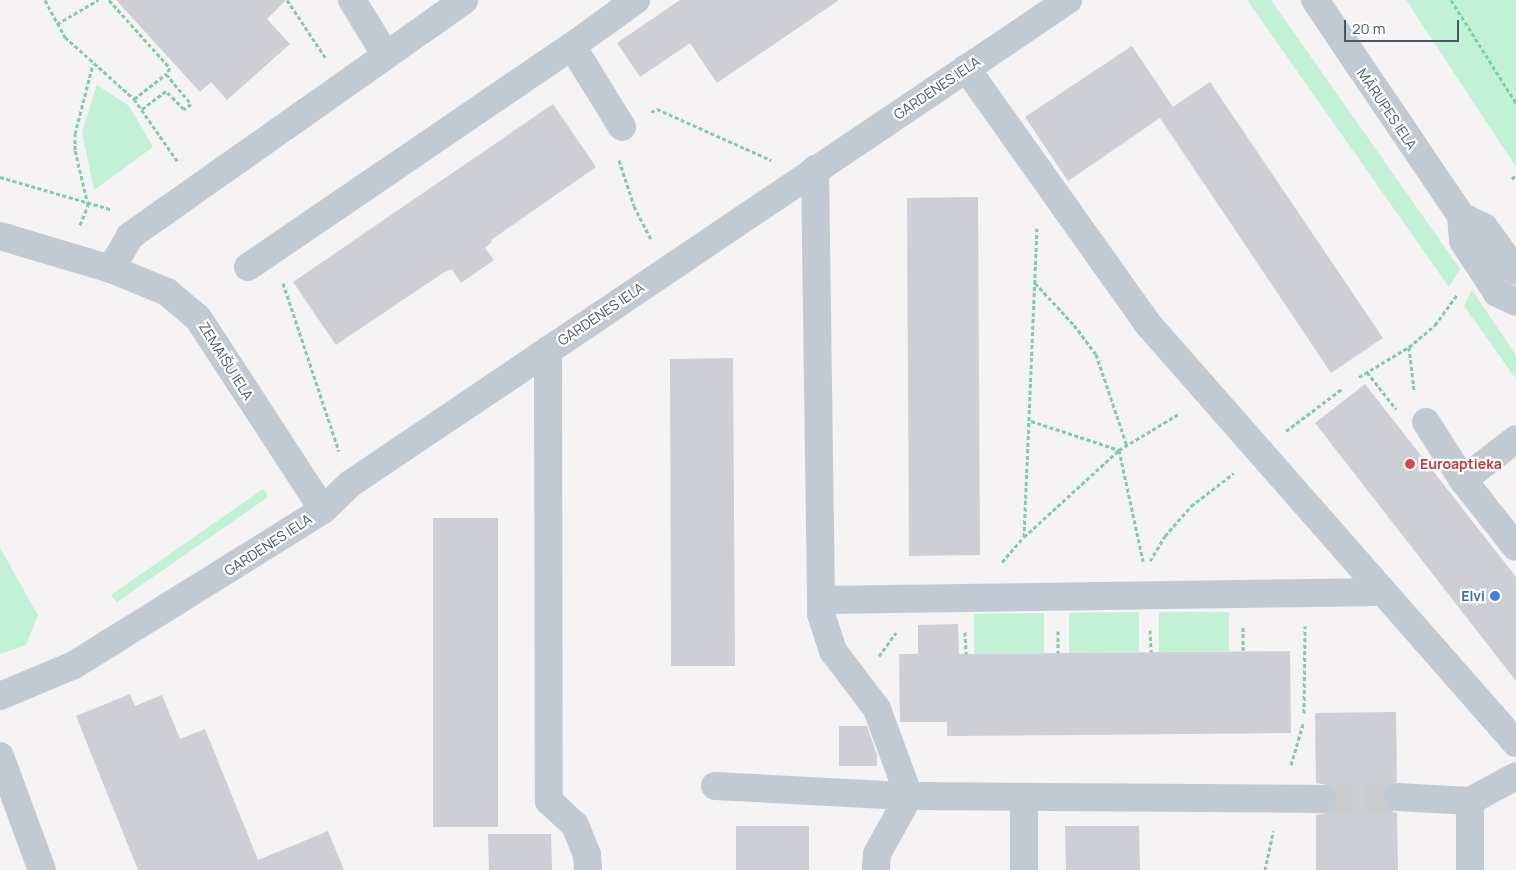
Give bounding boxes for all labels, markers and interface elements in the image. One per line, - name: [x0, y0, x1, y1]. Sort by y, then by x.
- scale bar: [1346, 10, 1461, 42]
- text: 20 m: [1352, 18, 1385, 39]
- street label: GARDENES IELA: [891, 53, 983, 123]
- street label: MĀRUPES IELA: [1354, 65, 1420, 153]
- street label: GARDENES IELA: [555, 279, 647, 349]
- street label: ZEMAIŠU IELA: [195, 319, 257, 403]
- place label: Euroaptieka: [1420, 456, 1502, 472]
- marker: Euroaptieka: [1404, 458, 1416, 470]
- street label: GARDENES IELA: [221, 511, 315, 579]
- place label: Elvi: [1461, 588, 1485, 604]
- marker: Elvi: [1489, 590, 1501, 602]

